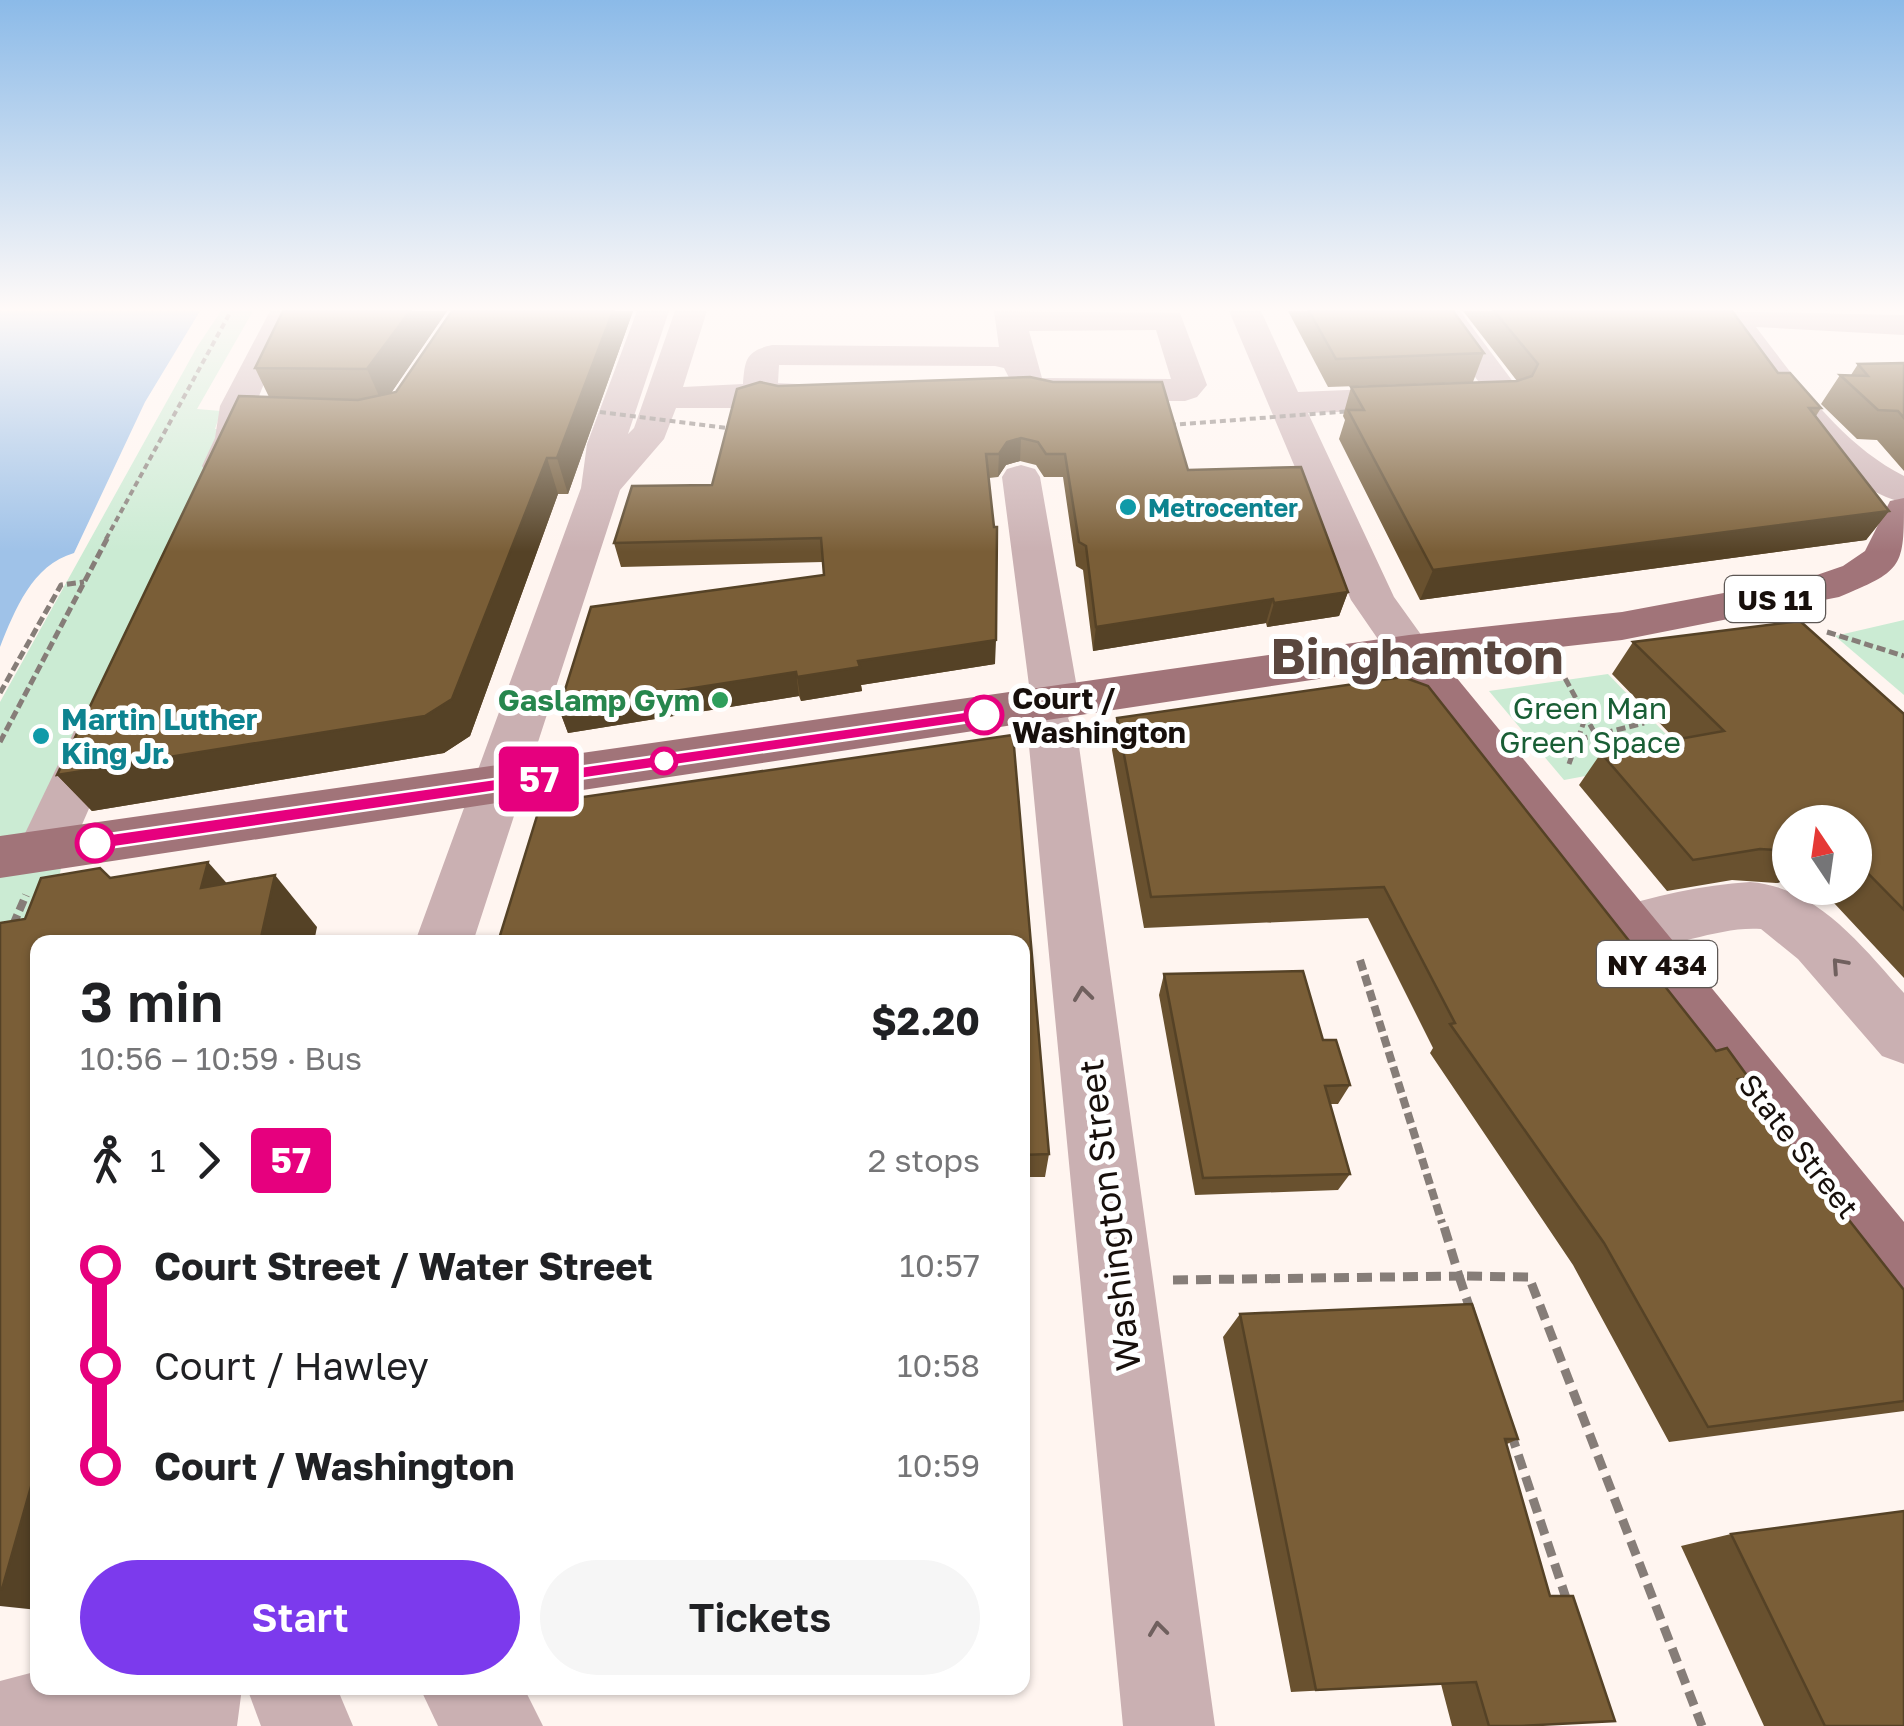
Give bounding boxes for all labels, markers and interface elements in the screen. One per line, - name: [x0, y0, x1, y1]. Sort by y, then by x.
- place label: Metrocenter: [1148, 492, 1298, 523]
- marker: Metrocenter: [1117, 496, 1139, 518]
- road number: US 11: [1725, 576, 1825, 622]
- district label: Binghamton: [1270, 625, 1564, 685]
- place label: Court / Washington: [1012, 680, 1186, 750]
- place label: Gaslamp Gym: [498, 682, 700, 718]
- marker: Gaslamp Gym: [709, 689, 731, 711]
- park label: Green Man Green Space: [1499, 690, 1681, 760]
- marker: Court / Washington: [965, 696, 1003, 734]
- place label: Martin Luther King Jr.: [61, 701, 258, 771]
- marker: Martin Luther King Jr.: [30, 725, 52, 747]
- line badge: 57: [494, 746, 584, 812]
- unlabelled marker: [651, 748, 677, 774]
- text: 57: [519, 758, 559, 800]
- north arrow: [1772, 805, 1872, 905]
- map controls: [1772, 805, 1872, 905]
- unlabelled marker: [76, 824, 114, 862]
- road number: NY 434: [1597, 941, 1717, 987]
- one-way arrow: [1832, 958, 1850, 977]
- text: 3 min: [80, 968, 223, 1034]
- one-way arrow: [1073, 985, 1094, 1001]
- text: $2.20: [871, 998, 980, 1043]
- text: 10:56 – 10:59 · Bus: [80, 1039, 362, 1077]
- street label: Washington Street: [1069, 1057, 1149, 1373]
- street label: State Street: [1732, 1067, 1866, 1225]
- icon: walk: [80, 1133, 135, 1188]
- icon: forward: [181, 1133, 236, 1188]
- text: 57: [271, 1139, 311, 1181]
- text: 1: [150, 1141, 166, 1179]
- text: 2 stops: [868, 1141, 980, 1179]
- text: Court Street / Water Street: [154, 1243, 653, 1288]
- text: 10:57: [900, 1246, 980, 1284]
- text: Court / Hawley: [154, 1343, 429, 1388]
- text: 10:58: [897, 1346, 980, 1384]
- text: Court / Washington: [154, 1443, 515, 1488]
- text: 10:59: [897, 1446, 980, 1484]
- button: Start: [80, 1560, 520, 1675]
- button: Tickets: [540, 1560, 980, 1675]
- one-way arrow: [1148, 1621, 1169, 1637]

